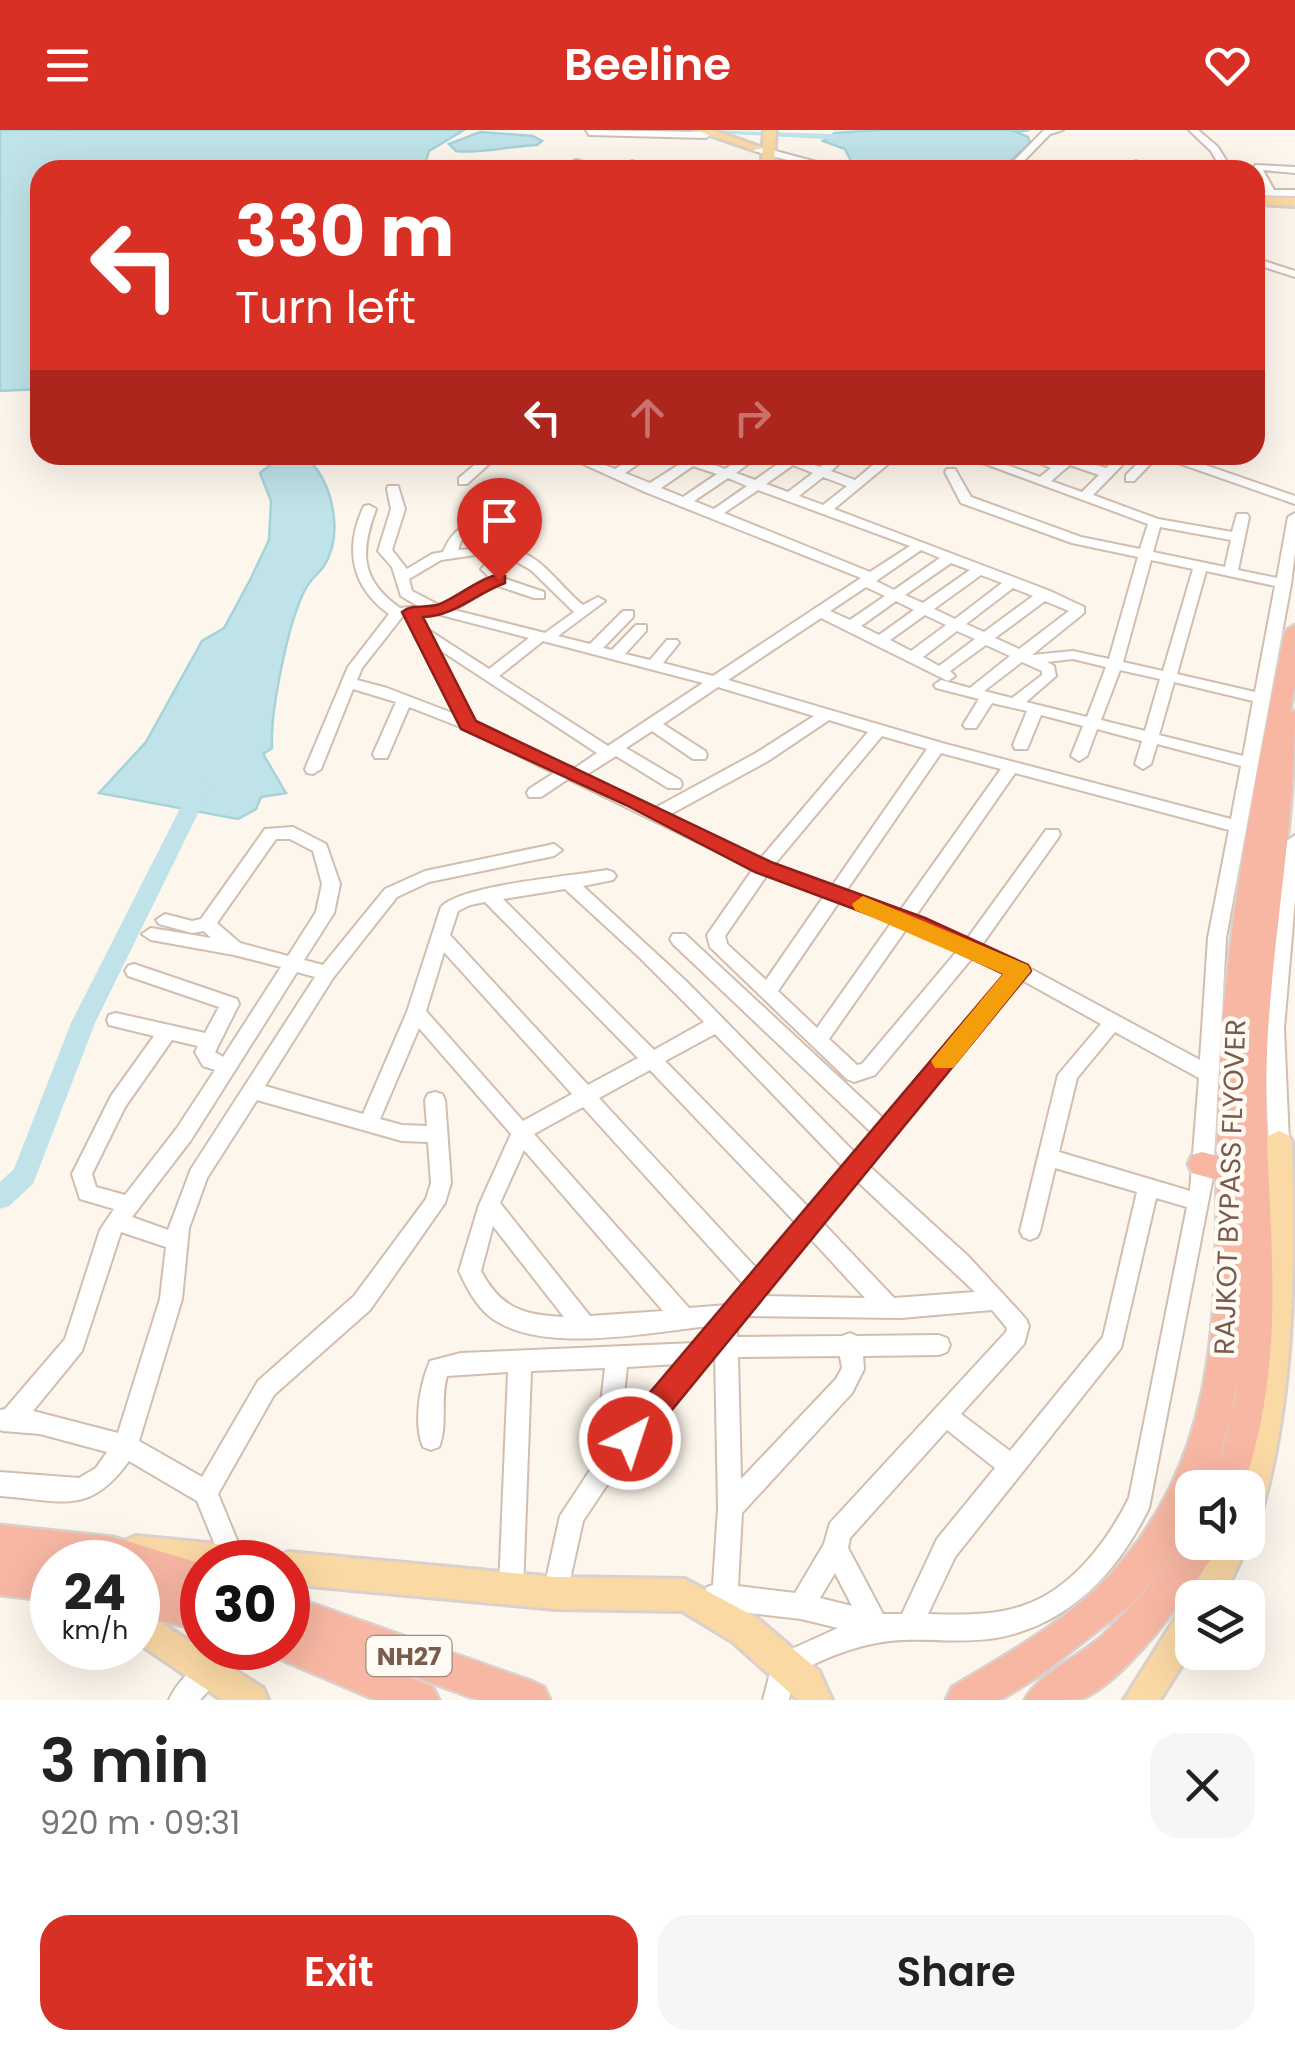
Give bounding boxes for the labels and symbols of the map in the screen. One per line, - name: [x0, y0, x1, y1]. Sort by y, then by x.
- pin: [457, 478, 542, 581]
- street label: RAJKOT BYPASS FLYOVER: [1205, 1018, 1255, 1356]
- position arrow: [578, 1387, 682, 1491]
- speed limit sign: 30: [180, 1540, 310, 1670]
- road number: NH27: [366, 1636, 452, 1676]

